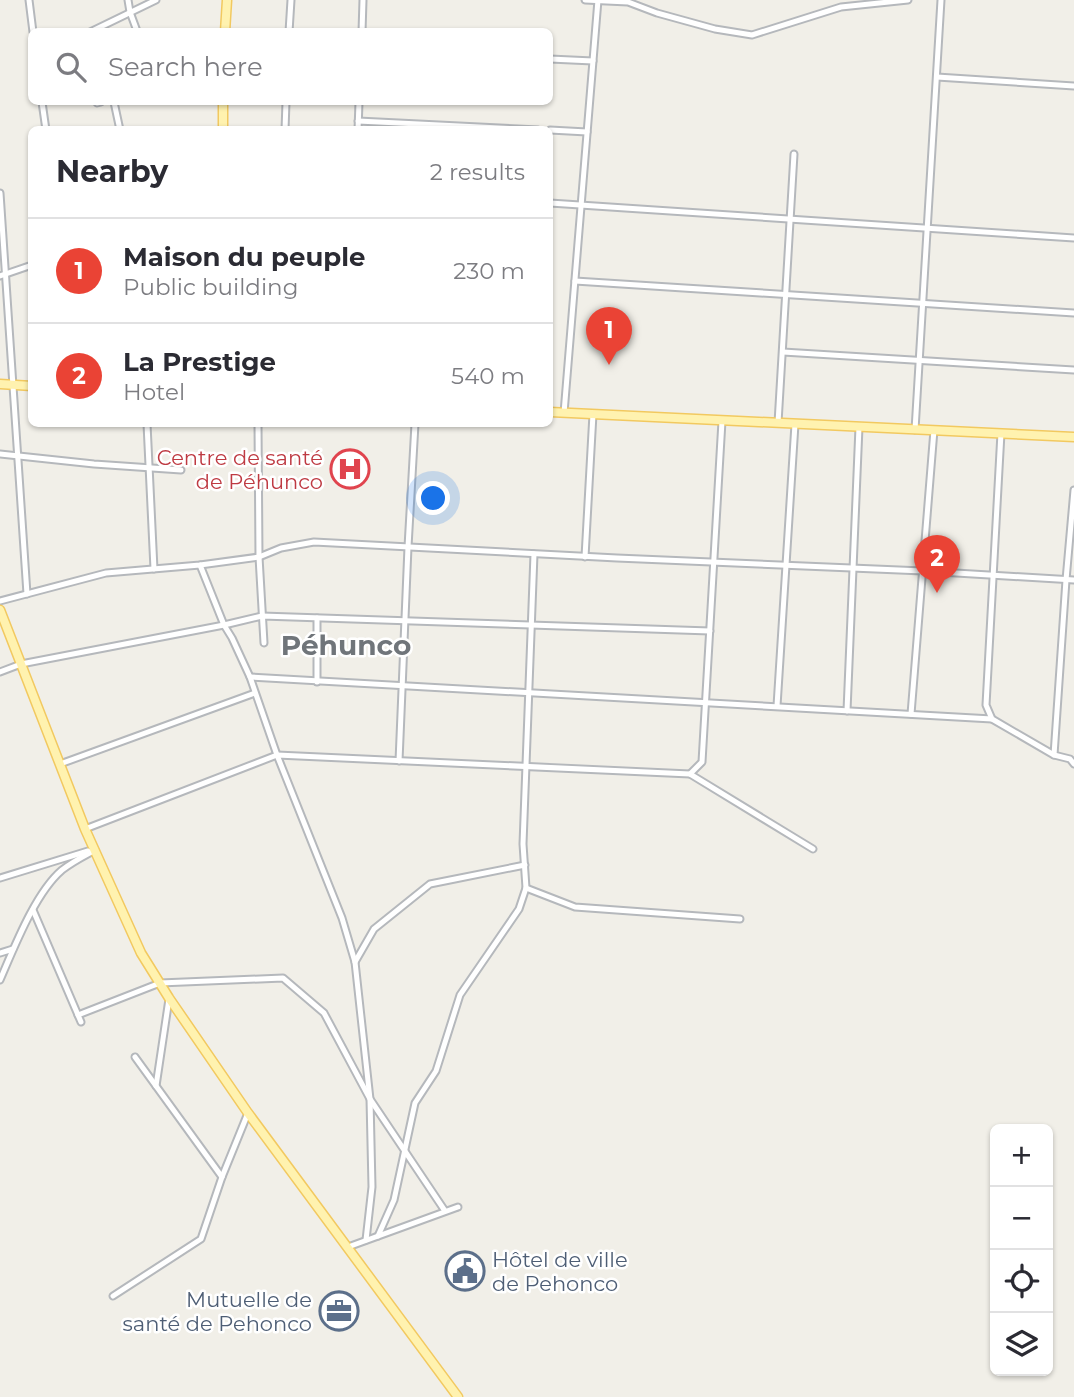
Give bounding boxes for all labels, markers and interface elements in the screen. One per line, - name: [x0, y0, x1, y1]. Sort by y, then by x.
- search box: [28, 28, 553, 105]
- icon: search: [52, 48, 90, 86]
- text: Search here: [108, 51, 263, 83]
- text: Nearby: [56, 153, 168, 190]
- text: 2 results: [430, 158, 525, 186]
- text: Maison du peuple: [123, 241, 365, 273]
- text: 1: [74, 257, 84, 285]
- text: 230 m: [453, 257, 525, 285]
- text: Public building: [123, 273, 298, 301]
- pin: 1: [586, 307, 632, 365]
- text: La Prestige: [123, 346, 276, 378]
- text: 2: [72, 362, 86, 390]
- text: 540 m: [451, 362, 525, 390]
- text: Hotel: [123, 378, 185, 406]
- place label: Centre de santé de Péhunco: [157, 445, 323, 494]
- hospital icon: Centre de santé de Péhunco: [329, 448, 371, 490]
- your location: [416, 481, 450, 515]
- pin: 2: [914, 535, 960, 593]
- district label: Péhunco: [281, 628, 411, 662]
- map controls: [990, 1124, 1053, 1376]
- button: +: [990, 1124, 1053, 1187]
- button: −: [990, 1187, 1053, 1250]
- place label: Hôtel de ville de Pehonco: [492, 1247, 628, 1296]
- public building icon: Hôtel de ville de Pehonco: [444, 1250, 486, 1292]
- button: locate: [990, 1250, 1053, 1313]
- place label: Mutuelle de santé de Pehonco: [123, 1287, 312, 1336]
- office icon: Mutuelle de santé de Pehonco: [318, 1290, 360, 1332]
- button: layers: [990, 1313, 1053, 1376]

